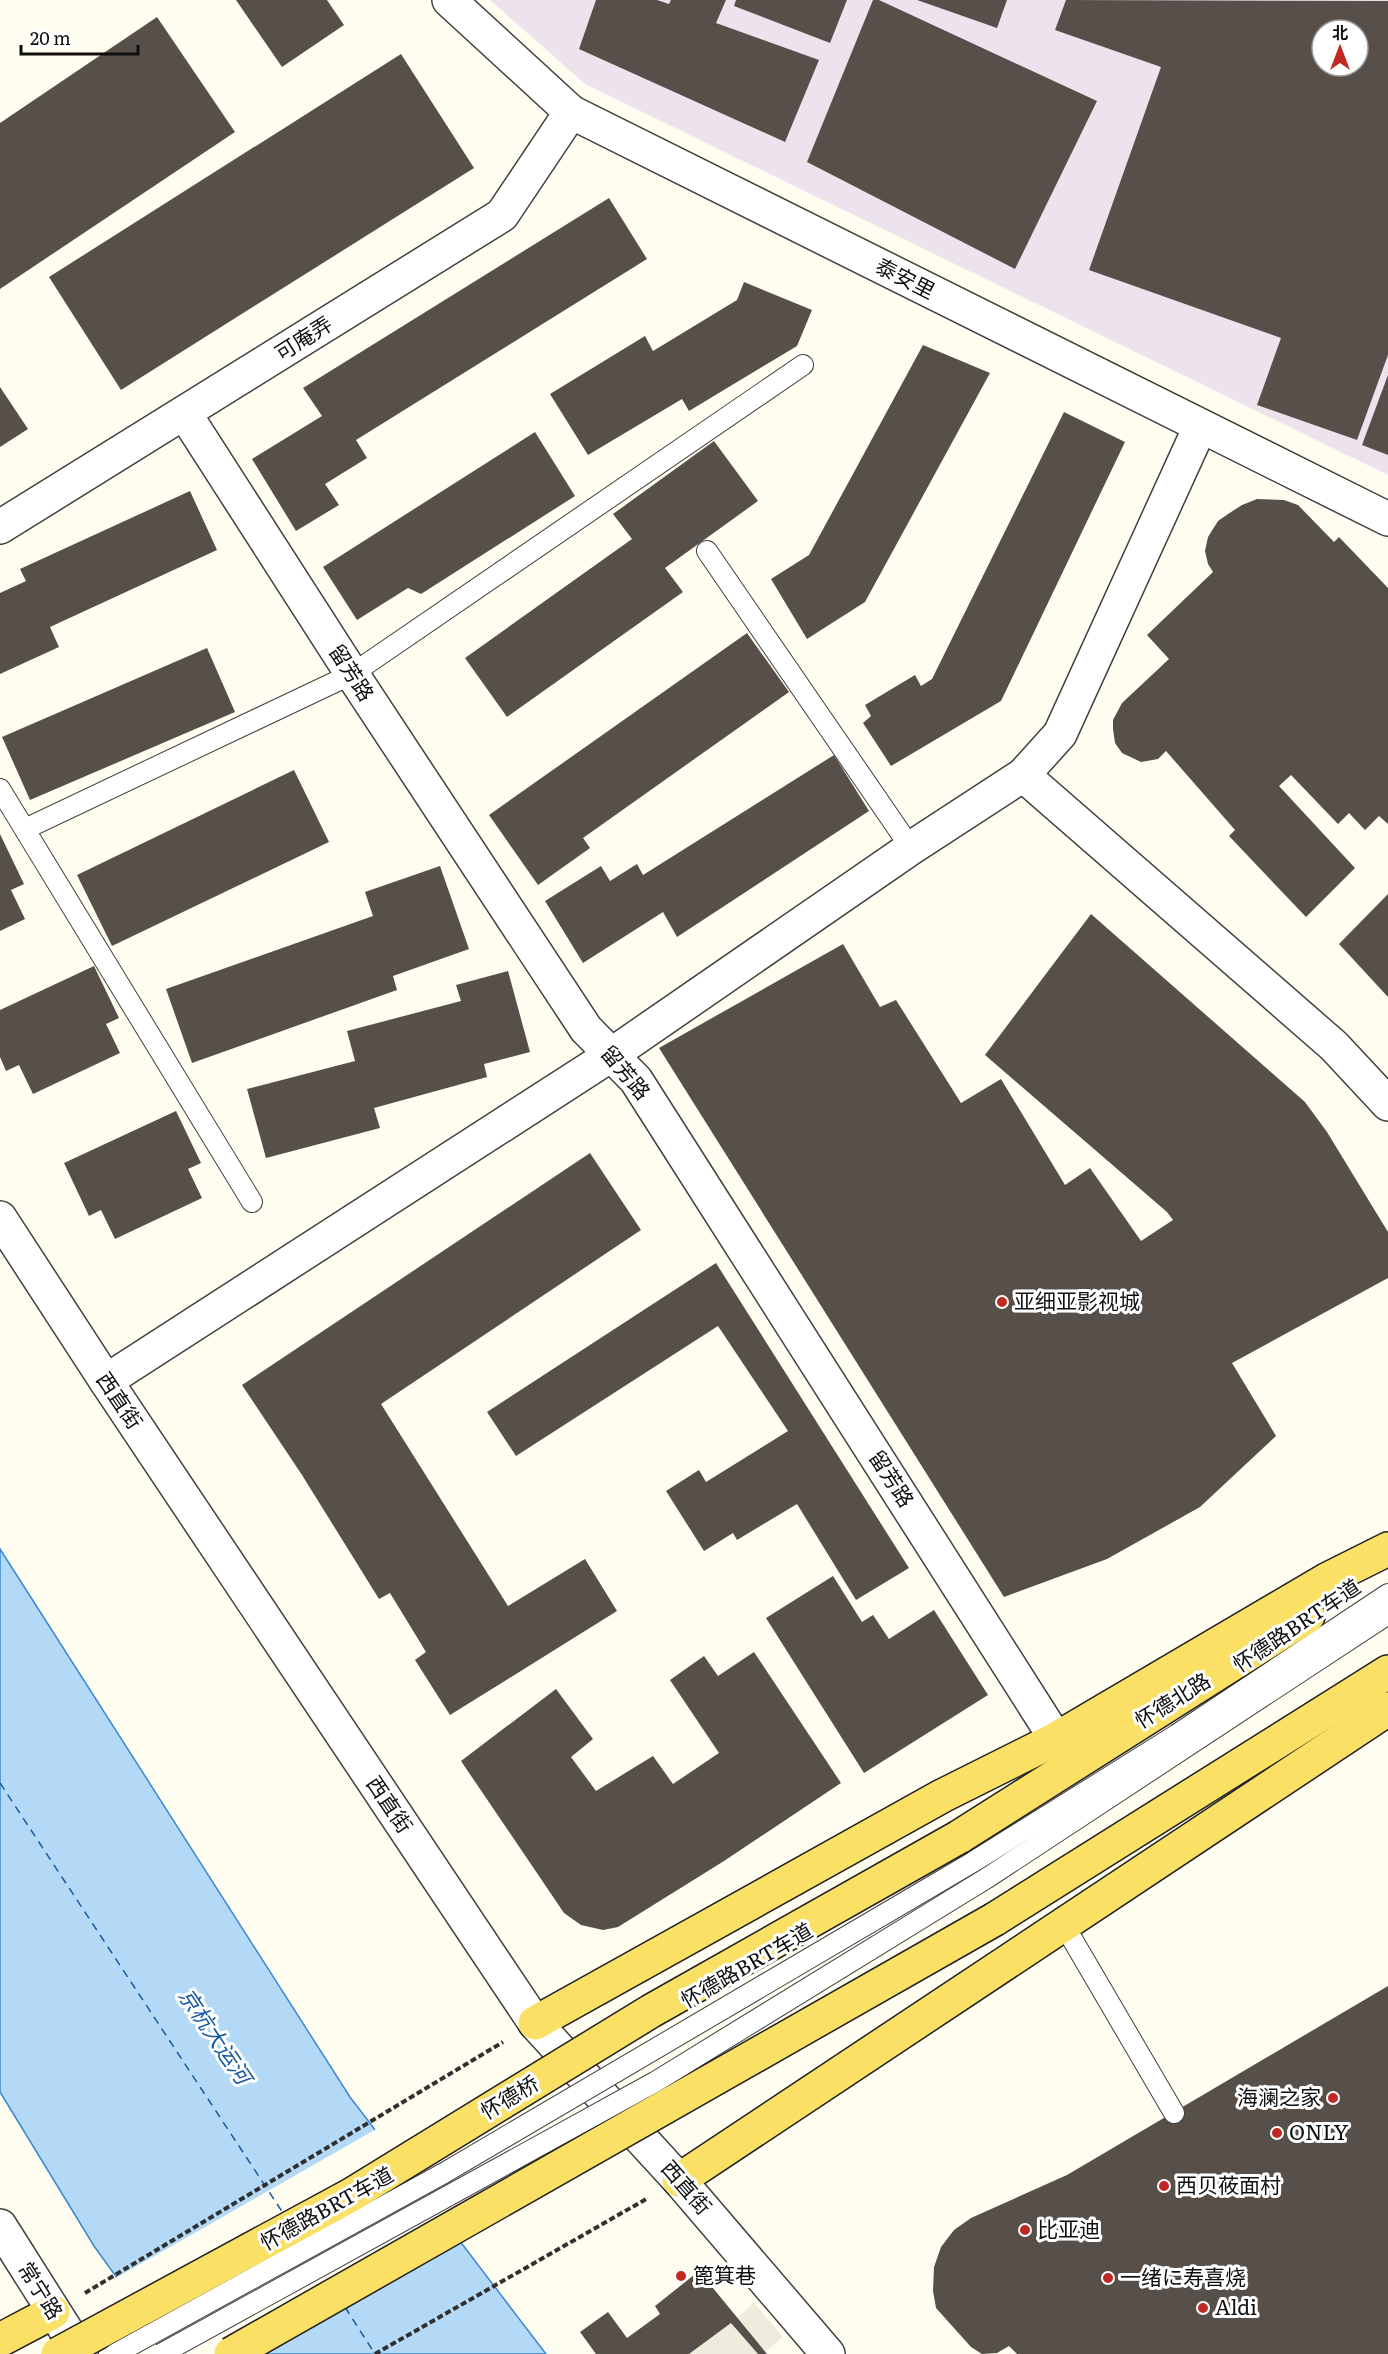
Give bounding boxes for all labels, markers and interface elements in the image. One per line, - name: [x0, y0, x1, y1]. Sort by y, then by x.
- scale bar: [21, 18, 138, 56]
- north arrow: [1310, 18, 1370, 78]
- text: 北: [1332, 20, 1348, 44]
- text: 20 m: [30, 24, 71, 51]
- street label: 泰安里: [871, 249, 941, 305]
- street label: 可庵弄: [268, 307, 338, 367]
- street label: 留芳路: [323, 637, 383, 706]
- street label: 留芳路: [595, 1037, 659, 1105]
- place label: 亚细亚影视城: [1014, 1284, 1140, 1315]
- marker: 亚细亚影视城: [995, 1295, 1009, 1309]
- street label: 西直街: [91, 1365, 152, 1434]
- street label: 留芳路: [863, 1443, 923, 1512]
- street label: 怀德路BRT车道: [1226, 1570, 1366, 1678]
- street label: 怀德北路: [1128, 1663, 1216, 1734]
- street label: 西直街: [361, 1769, 422, 1838]
- street label: 怀德路BRT车道: [674, 1913, 818, 2014]
- water label: 京杭大运河: [172, 1980, 263, 2093]
- street label: 怀德桥: [474, 2066, 544, 2125]
- place label: 海澜之家: [1237, 2080, 1321, 2111]
- marker: 海澜之家: [1326, 2091, 1340, 2105]
- place label: ONLY: [1289, 2115, 1349, 2146]
- marker: ONLY: [1270, 2126, 1284, 2140]
- street label: 西直街: [656, 2152, 720, 2220]
- street label: 怀德路BRT车道: [254, 2157, 398, 2256]
- place label: 西贝莜面村: [1176, 2168, 1281, 2199]
- marker: 西贝莜面村: [1157, 2179, 1171, 2193]
- place label: 比亚迪: [1037, 2212, 1100, 2243]
- marker: 比亚迪: [1018, 2223, 1032, 2237]
- street label: 常宁路: [12, 2255, 72, 2325]
- place label: 篦箕巷: [693, 2258, 756, 2289]
- place label: 一绪に寿喜烧: [1120, 2260, 1246, 2291]
- marker: 篦箕巷: [674, 2269, 688, 2283]
- marker: 一绪に寿喜烧: [1101, 2271, 1115, 2285]
- place label: Aldi: [1215, 2290, 1257, 2321]
- marker: Aldi: [1196, 2301, 1210, 2315]

